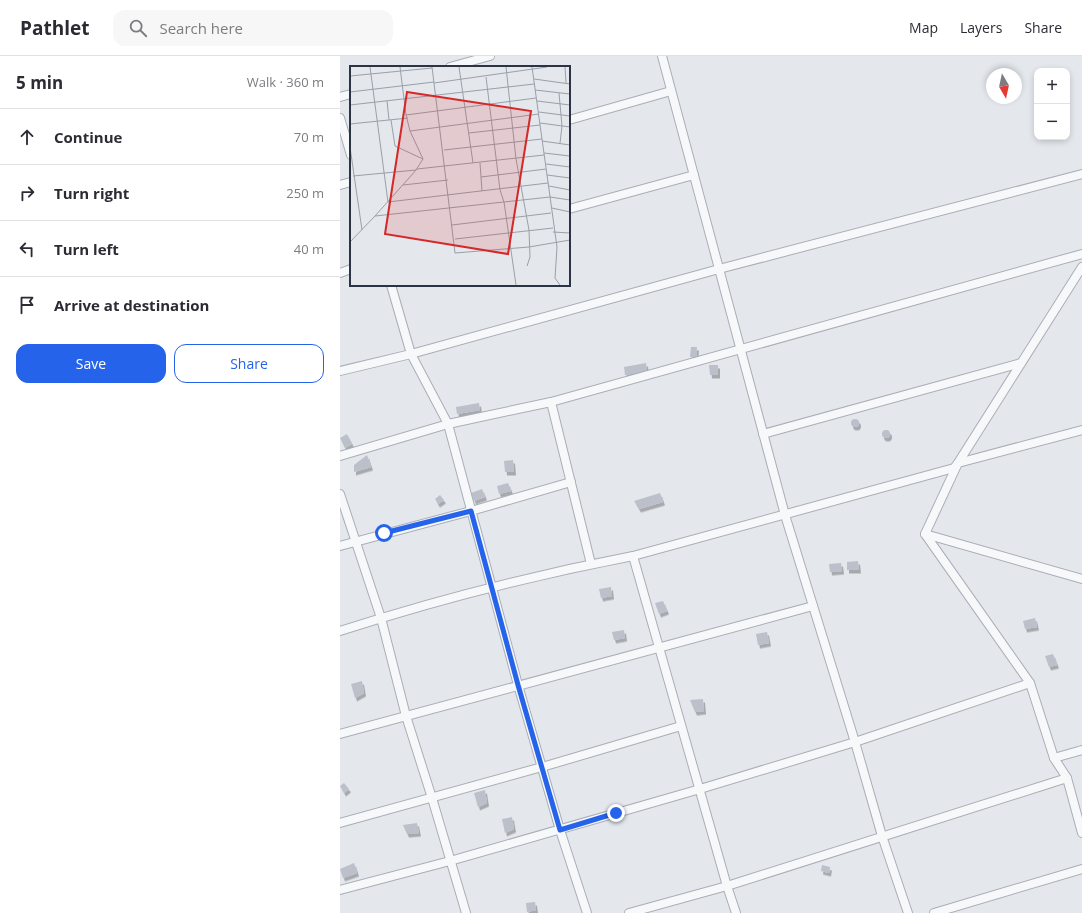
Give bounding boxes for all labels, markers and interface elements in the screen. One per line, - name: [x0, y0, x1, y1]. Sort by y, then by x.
- search box: [113, 10, 393, 46]
- text: Pathlet: [20, 15, 89, 41]
- icon: search: [127, 17, 149, 39]
- text: Search here: [159, 18, 243, 38]
- text: Map: [909, 18, 938, 37]
- text: Layers: [960, 18, 1002, 37]
- text: Share: [1024, 18, 1062, 37]
- inset map: [350, 66, 570, 286]
- north arrow: [986, 68, 1022, 104]
- map controls: [1034, 68, 1070, 140]
- button: +: [1034, 68, 1070, 104]
- text: 5 min: [16, 71, 63, 94]
- text: Walk · 360 m: [247, 73, 324, 91]
- button: −: [1034, 104, 1070, 140]
- icon: ahead: [16, 126, 38, 148]
- text: Continue: [54, 127, 122, 147]
- text: 70 m: [294, 128, 324, 146]
- icon: right: [16, 182, 38, 204]
- text: Turn right: [54, 183, 129, 203]
- text: 250 m: [286, 184, 324, 202]
- icon: left: [16, 238, 38, 260]
- text: Turn left: [54, 239, 119, 259]
- text: 40 m: [294, 240, 324, 258]
- icon: arrive: [16, 294, 38, 316]
- text: Arrive at destination: [54, 295, 209, 315]
- button: Save: [16, 344, 166, 383]
- button: Share: [174, 344, 324, 383]
- route start: [375, 524, 393, 542]
- route end: [607, 804, 625, 822]

